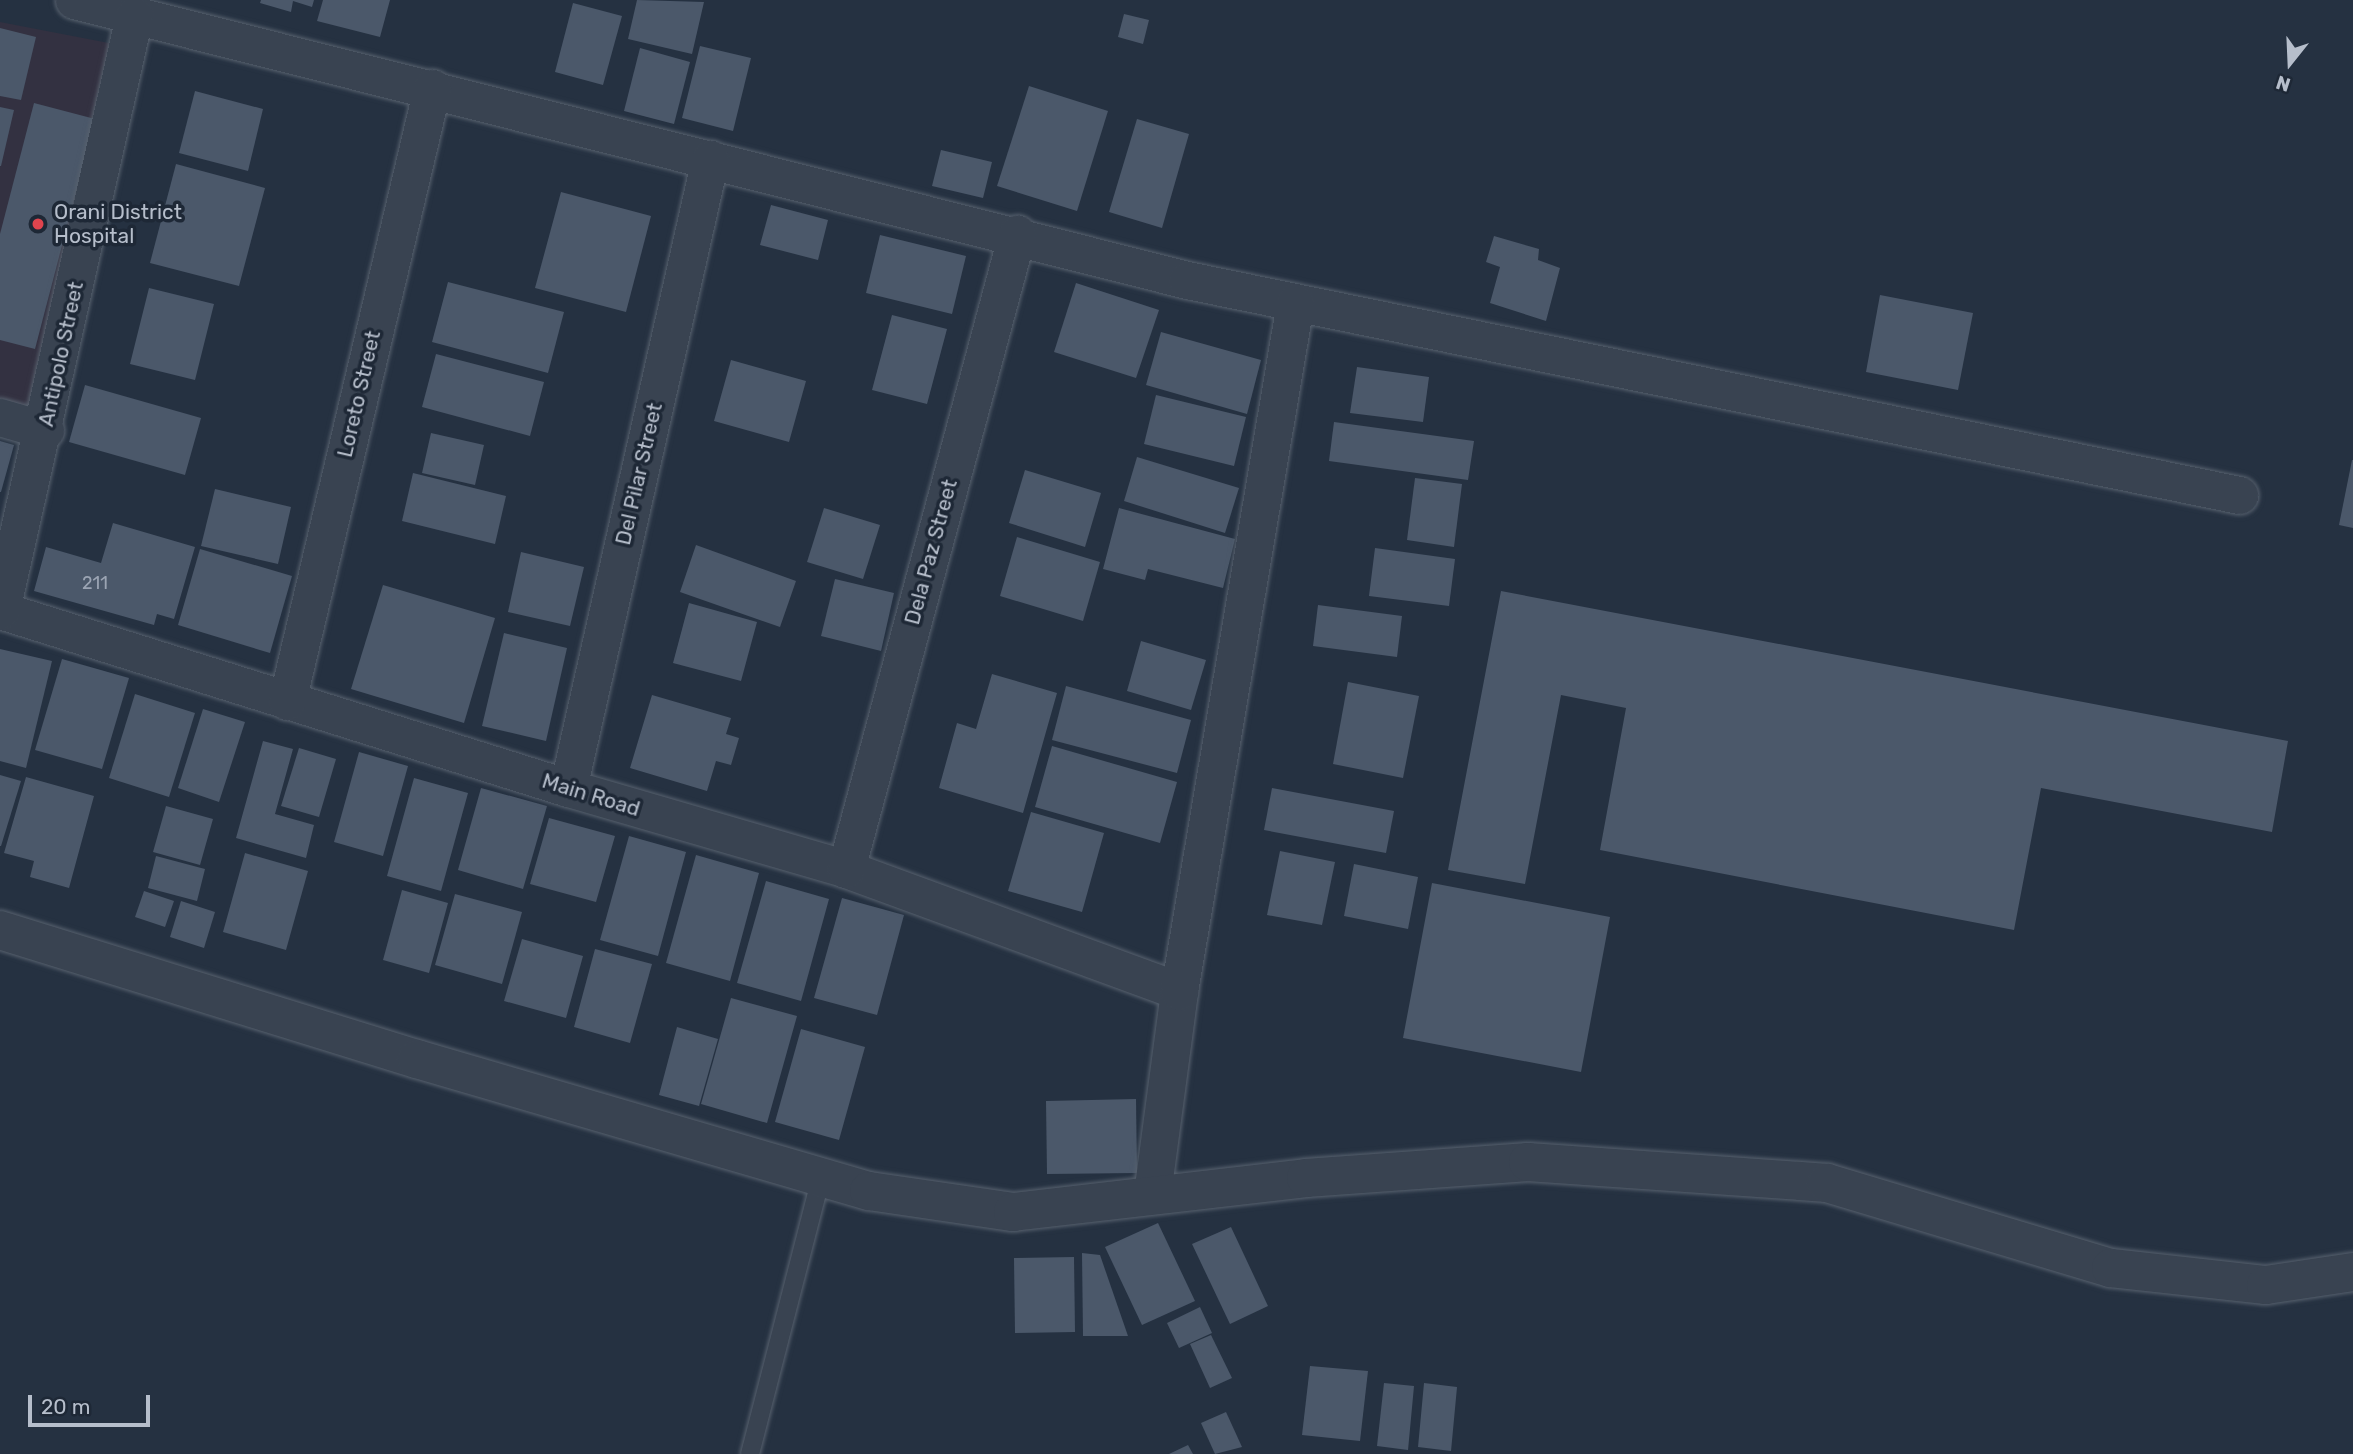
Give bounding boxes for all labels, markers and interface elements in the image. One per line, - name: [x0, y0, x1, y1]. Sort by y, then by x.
- north arrow: [2255, 28, 2325, 98]
- text: N: [2273, 70, 2293, 96]
- place label: Orani District Hospital: [54, 199, 182, 249]
- marker: Orani District Hospital: [28, 214, 48, 234]
- street label: Antipolo Street: [33, 279, 89, 429]
- street label: Loreto Street: [332, 328, 386, 460]
- street label: Del Pilar Street: [610, 400, 668, 548]
- street label: Dela Paz Street: [899, 477, 963, 627]
- house number: 211: [82, 572, 108, 594]
- street label: Main Road: [539, 768, 643, 822]
- scale bar: [32, 1380, 154, 1424]
- text: 20 m: [41, 1394, 90, 1419]

